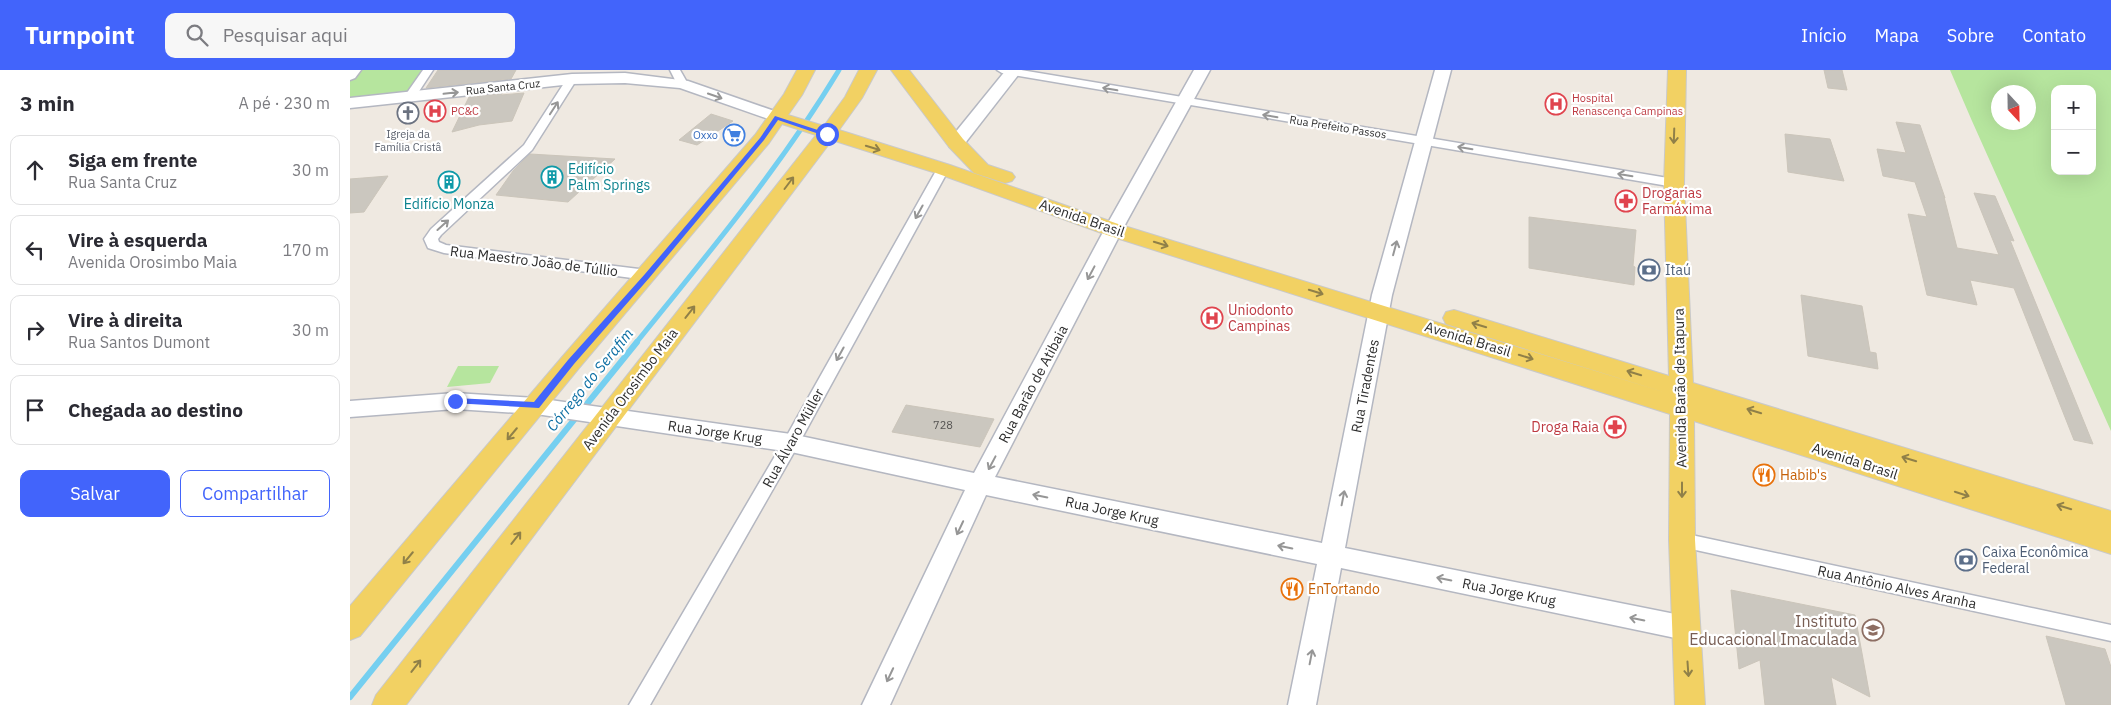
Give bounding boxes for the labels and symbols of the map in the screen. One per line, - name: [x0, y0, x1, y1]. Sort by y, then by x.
- street label: Rua Santa Cruz: [465, 76, 541, 98]
- one-way arrow: [1102, 83, 1118, 93]
- north arrow: [1991, 85, 2036, 130]
- one-way arrow: [442, 88, 458, 97]
- place label: Hospital Renascença Campinas: [1572, 91, 1683, 118]
- one-way arrow: [707, 92, 722, 101]
- hospital icon: Hospital Renascença Campinas: [1544, 92, 1568, 116]
- hospital icon: PC&C: [423, 99, 447, 123]
- church icon: Igreja da Família Cristâ: [396, 101, 420, 125]
- one-way arrow: [549, 101, 559, 115]
- place label: PC&C: [451, 104, 479, 118]
- one-way arrow: [1263, 111, 1279, 121]
- street label: Rua Prefeito Passos: [1289, 112, 1387, 142]
- supermarket icon: Oxxo: [722, 123, 746, 147]
- route start: [816, 123, 839, 146]
- place label: Igreja da Família Cristâ: [375, 127, 442, 154]
- place label: Oxxo: [693, 128, 718, 142]
- one-way arrow: [1670, 128, 1679, 144]
- one-way arrow: [1457, 143, 1473, 153]
- one-way arrow: [865, 144, 881, 154]
- place label: Edifício Palm Springs: [568, 160, 650, 194]
- building icon: Edifício Palm Springs: [540, 165, 564, 189]
- one-way arrow: [1618, 169, 1634, 179]
- building icon: Edifício Monza: [437, 170, 461, 194]
- one-way arrow: [783, 177, 794, 190]
- place label: Drogarias Farmáxima: [1642, 184, 1712, 218]
- pharmacy icon: Drogarias Farmáxima: [1614, 189, 1638, 213]
- place label: Edifício Monza: [404, 195, 495, 213]
- street label: Avenida Brasil: [1037, 195, 1127, 241]
- one-way arrow: [914, 204, 924, 219]
- one-way arrow: [437, 219, 450, 231]
- one-way arrow: [1152, 240, 1168, 249]
- one-way arrow: [1391, 241, 1400, 257]
- street label: Rua Maestro João de Túllio: [449, 242, 619, 280]
- bank icon: Itaú: [1637, 258, 1661, 282]
- place label: Itaú: [1665, 261, 1691, 279]
- one-way arrow: [1086, 265, 1096, 280]
- one-way arrow: [1307, 288, 1323, 297]
- place label: Uniodonto Campinas: [1228, 301, 1294, 335]
- one-way arrow: [684, 306, 695, 319]
- hospital icon: Uniodonto Campinas: [1200, 306, 1224, 330]
- street label: Avenida Barão de Itapura: [1670, 308, 1690, 468]
- street label: Avenida Brasil: [1423, 317, 1514, 361]
- one-way arrow: [1471, 320, 1487, 330]
- street label: Rua Barão de Atibaia: [994, 321, 1072, 446]
- water label: Córrego do Serafim: [542, 324, 637, 435]
- street label: Avenida Orosimbo Maia: [578, 324, 682, 453]
- street label: Rua Tiradentes: [1347, 338, 1383, 434]
- one-way arrow: [835, 346, 845, 360]
- one-way arrow: [1518, 353, 1534, 363]
- one-way arrow: [1626, 368, 1642, 378]
- street label: Rua Álvaro Müller: [757, 385, 828, 491]
- route end: [444, 390, 467, 413]
- one-way arrow: [1746, 405, 1762, 415]
- pharmacy icon: Droga Raia: [1603, 415, 1627, 439]
- street label: Rua Jorge Krug: [667, 416, 764, 448]
- house number: 728: [933, 418, 953, 432]
- place label: Droga Raia: [1531, 418, 1600, 436]
- one-way arrow: [507, 427, 518, 440]
- street label: Avenida Brasil: [1810, 439, 1900, 483]
- one-way arrow: [1902, 454, 1918, 463]
- one-way arrow: [986, 455, 996, 470]
- restaurant icon: Habib's: [1752, 463, 1776, 487]
- place label: Habib's: [1780, 466, 1827, 484]
- one-way arrow: [1677, 481, 1687, 497]
- one-way arrow: [1338, 490, 1348, 506]
- one-way arrow: [1954, 490, 1970, 500]
- one-way arrow: [1032, 491, 1048, 501]
- street label: Rua Jorge Krug: [1064, 492, 1161, 530]
- one-way arrow: [2057, 502, 2073, 512]
- one-way arrow: [954, 520, 964, 535]
- one-way arrow: [511, 531, 521, 545]
- one-way arrow: [1277, 542, 1293, 551]
- place label: Caixa Econômica Federal: [1982, 543, 2089, 577]
- bank icon: Caixa Econômica Federal: [1954, 548, 1978, 572]
- one-way arrow: [402, 552, 413, 565]
- street label: Rua Antônio Alves Aranha: [1816, 561, 1979, 613]
- one-way arrow: [1436, 574, 1452, 584]
- street label: Rua Jorge Krug: [1461, 574, 1558, 610]
- restaurant icon: EnTortando: [1280, 577, 1304, 601]
- place label: EnTortando: [1308, 580, 1380, 598]
- place label: Instituto Educacional Imaculada: [1689, 611, 1857, 649]
- one-way arrow: [1630, 613, 1646, 623]
- school or university icon: Instituto Educacional Imaculada: [1861, 618, 1885, 642]
- one-way arrow: [1307, 650, 1316, 666]
- one-way arrow: [411, 660, 422, 673]
- one-way arrow: [1683, 661, 1692, 677]
- one-way arrow: [885, 667, 895, 682]

